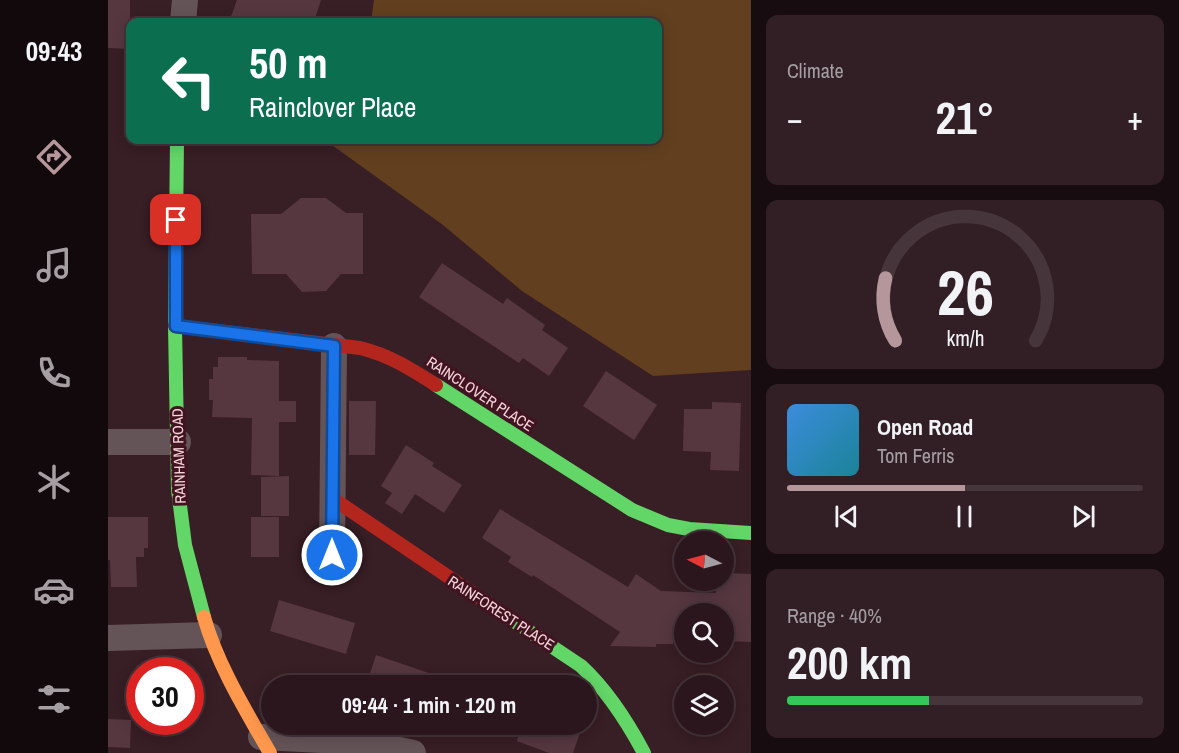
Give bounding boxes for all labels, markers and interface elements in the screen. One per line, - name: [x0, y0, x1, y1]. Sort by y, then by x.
- text: 09:43: [26, 33, 82, 69]
- text: 50 m: [249, 35, 328, 91]
- icon: left: [150, 42, 228, 120]
- text: Climate: [787, 57, 844, 84]
- text: 21°: [935, 87, 995, 148]
- text: Rainclover Place: [249, 89, 416, 125]
- text: −: [787, 96, 803, 140]
- text: +: [1127, 96, 1143, 140]
- icon: directions: [33, 136, 75, 178]
- pin: [150, 194, 201, 245]
- icon: arrive: [159, 203, 192, 236]
- icon: music: [33, 244, 75, 286]
- text: 26: [937, 250, 993, 334]
- text: km/h: [946, 325, 984, 354]
- street label: RAINCLOVER PLACE: [423, 351, 538, 436]
- icon: phone: [33, 352, 75, 394]
- street label: RAINHAM ROAD: [166, 408, 191, 504]
- text: Open Road: [877, 412, 973, 442]
- text: Tom Ferris: [877, 442, 955, 469]
- icon: climate: [33, 461, 75, 503]
- icon: previous: [830, 500, 863, 533]
- icon: pause: [948, 500, 981, 533]
- icon: next: [1067, 500, 1100, 533]
- position arrow: [300, 523, 364, 587]
- north arrow: [674, 531, 734, 591]
- map controls: [674, 531, 734, 735]
- icon: car: [33, 569, 75, 611]
- street label: RAINFOREST PLACE: [444, 570, 558, 655]
- text: Range · 40%: [787, 602, 882, 629]
- button: search: [674, 603, 734, 663]
- text: 200 km: [787, 632, 912, 693]
- speed limit sign: 30: [126, 657, 204, 735]
- button: layers: [674, 675, 734, 735]
- icon: filters: [33, 678, 75, 720]
- text: 09:44 · 1 min · 120 m: [342, 690, 516, 720]

